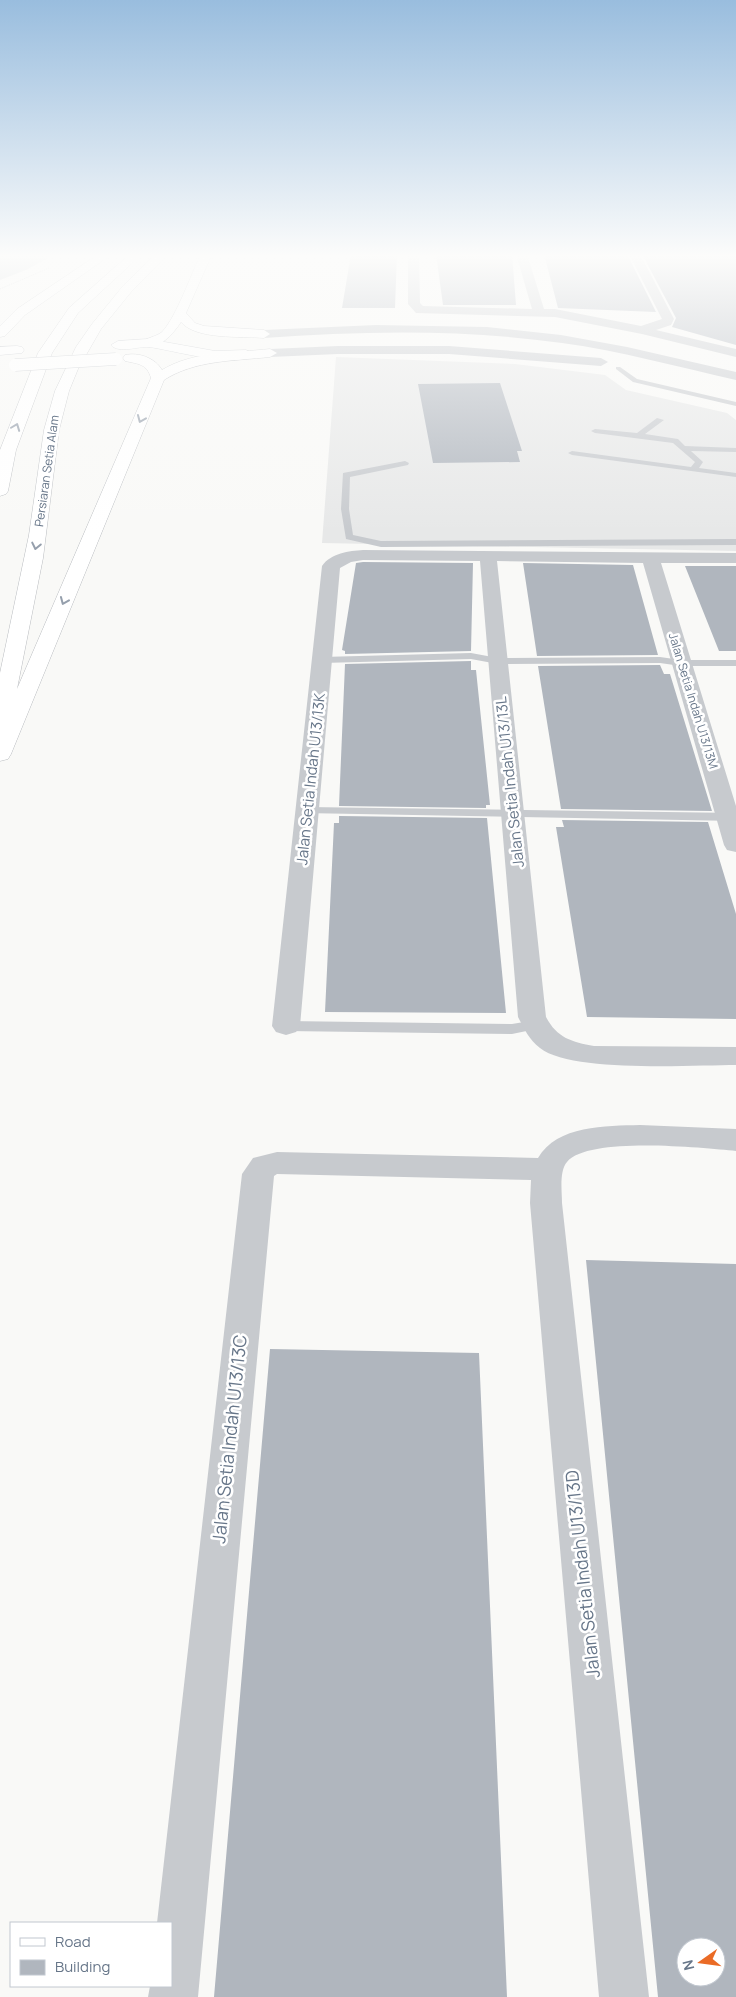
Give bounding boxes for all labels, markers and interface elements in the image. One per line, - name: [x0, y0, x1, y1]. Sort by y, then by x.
- street label: Persiaran Setia Alam: [30, 414, 63, 528]
- one-way arrow: [136, 414, 147, 423]
- one-way arrow: [10, 424, 20, 432]
- one-way arrow: [31, 541, 42, 550]
- one-way arrow: [60, 596, 71, 605]
- street label: Jalan Setia Indah U13/13M: [665, 631, 722, 771]
- street label: Jalan Setia Indah U13/13K: [291, 692, 330, 866]
- street label: Jalan Setia Indah U13/13L: [490, 695, 529, 869]
- street label: Jalan Setia Indah U13/13C: [206, 1333, 252, 1544]
- street label: Jalan Setia Indah U13/13D: [559, 1469, 605, 1679]
- legend: [10, 1922, 172, 1987]
- text: Road: [55, 1931, 91, 1952]
- north arrow: [676, 1937, 726, 1987]
- text: Building: [55, 1956, 110, 1977]
- text: N: [677, 1958, 698, 1972]

